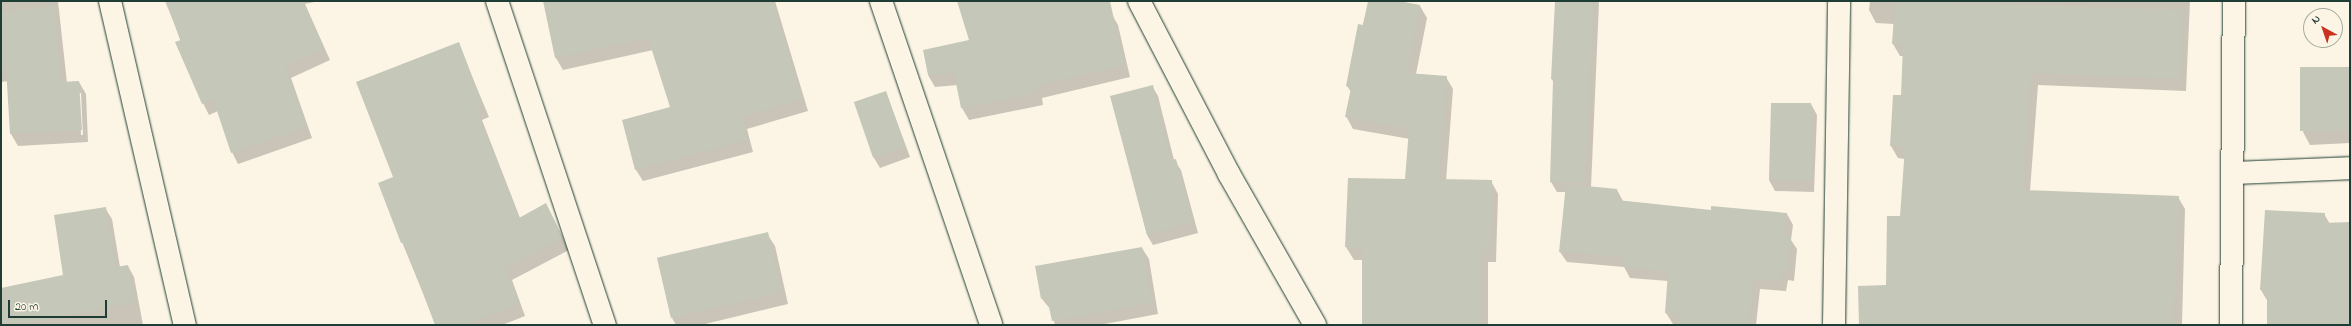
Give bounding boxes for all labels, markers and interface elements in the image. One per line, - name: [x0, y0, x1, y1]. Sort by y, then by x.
- north arrow: [2303, 8, 2343, 48]
- text: N: [2308, 11, 2324, 28]
- scale bar: [10, 292, 109, 318]
- text: 20 m: [15, 298, 38, 316]

